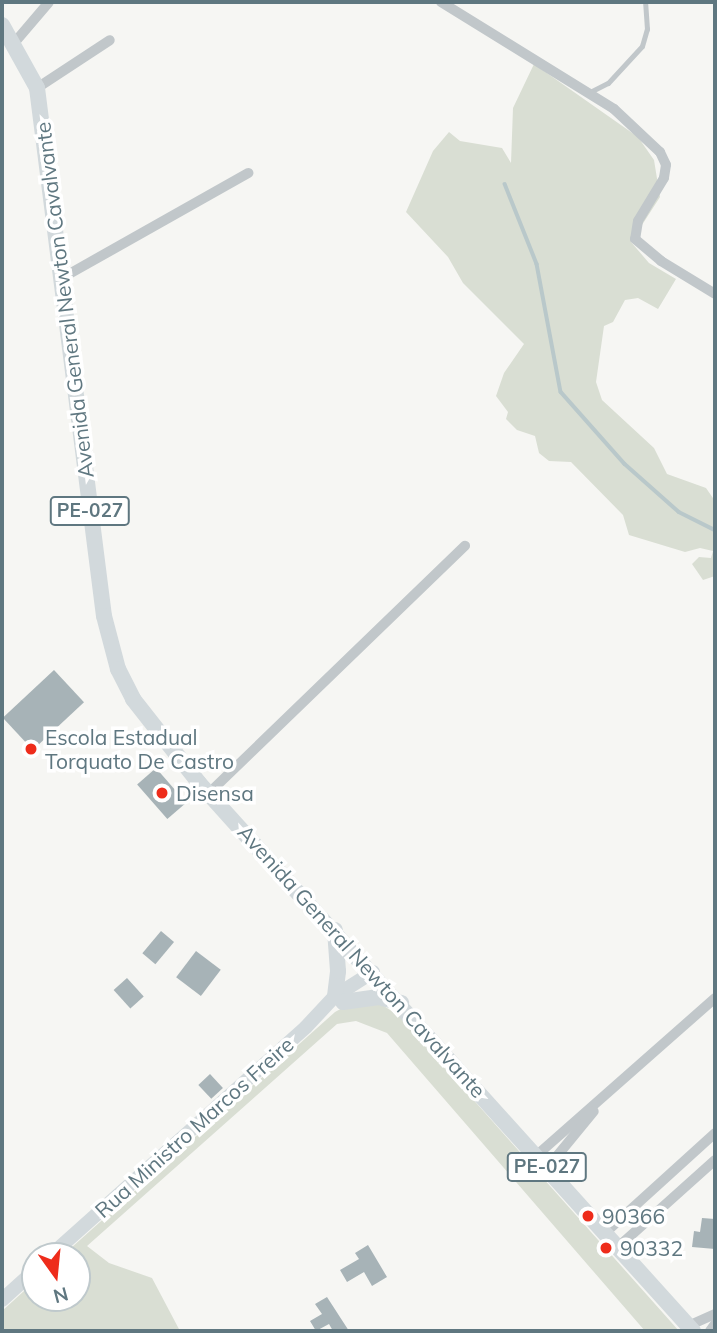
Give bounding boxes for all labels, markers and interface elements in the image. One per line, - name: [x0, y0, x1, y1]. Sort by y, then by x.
- street label: Avenida General Newton Cavalvante: [30, 121, 98, 479]
- road number: PE-027: [50, 496, 130, 526]
- place label: Escola Estadual Torquato De Castro: [45, 724, 234, 774]
- marker: Escola Estadual Torquato De Castro: [23, 741, 39, 757]
- place label: Disensa: [176, 780, 254, 806]
- marker: Disensa: [154, 785, 170, 801]
- street label: Avenida General Newton Cavalvante: [233, 819, 491, 1103]
- street label: Rua Ministro Marcos Freire: [90, 1031, 298, 1223]
- road number: PE-027: [507, 1152, 587, 1182]
- place label: 90366: [602, 1203, 665, 1229]
- marker: 90366: [580, 1208, 596, 1224]
- place label: 90332: [620, 1235, 683, 1261]
- marker: 90332: [598, 1240, 614, 1256]
- north arrow: [21, 1242, 91, 1312]
- text: N: [51, 1282, 71, 1309]

